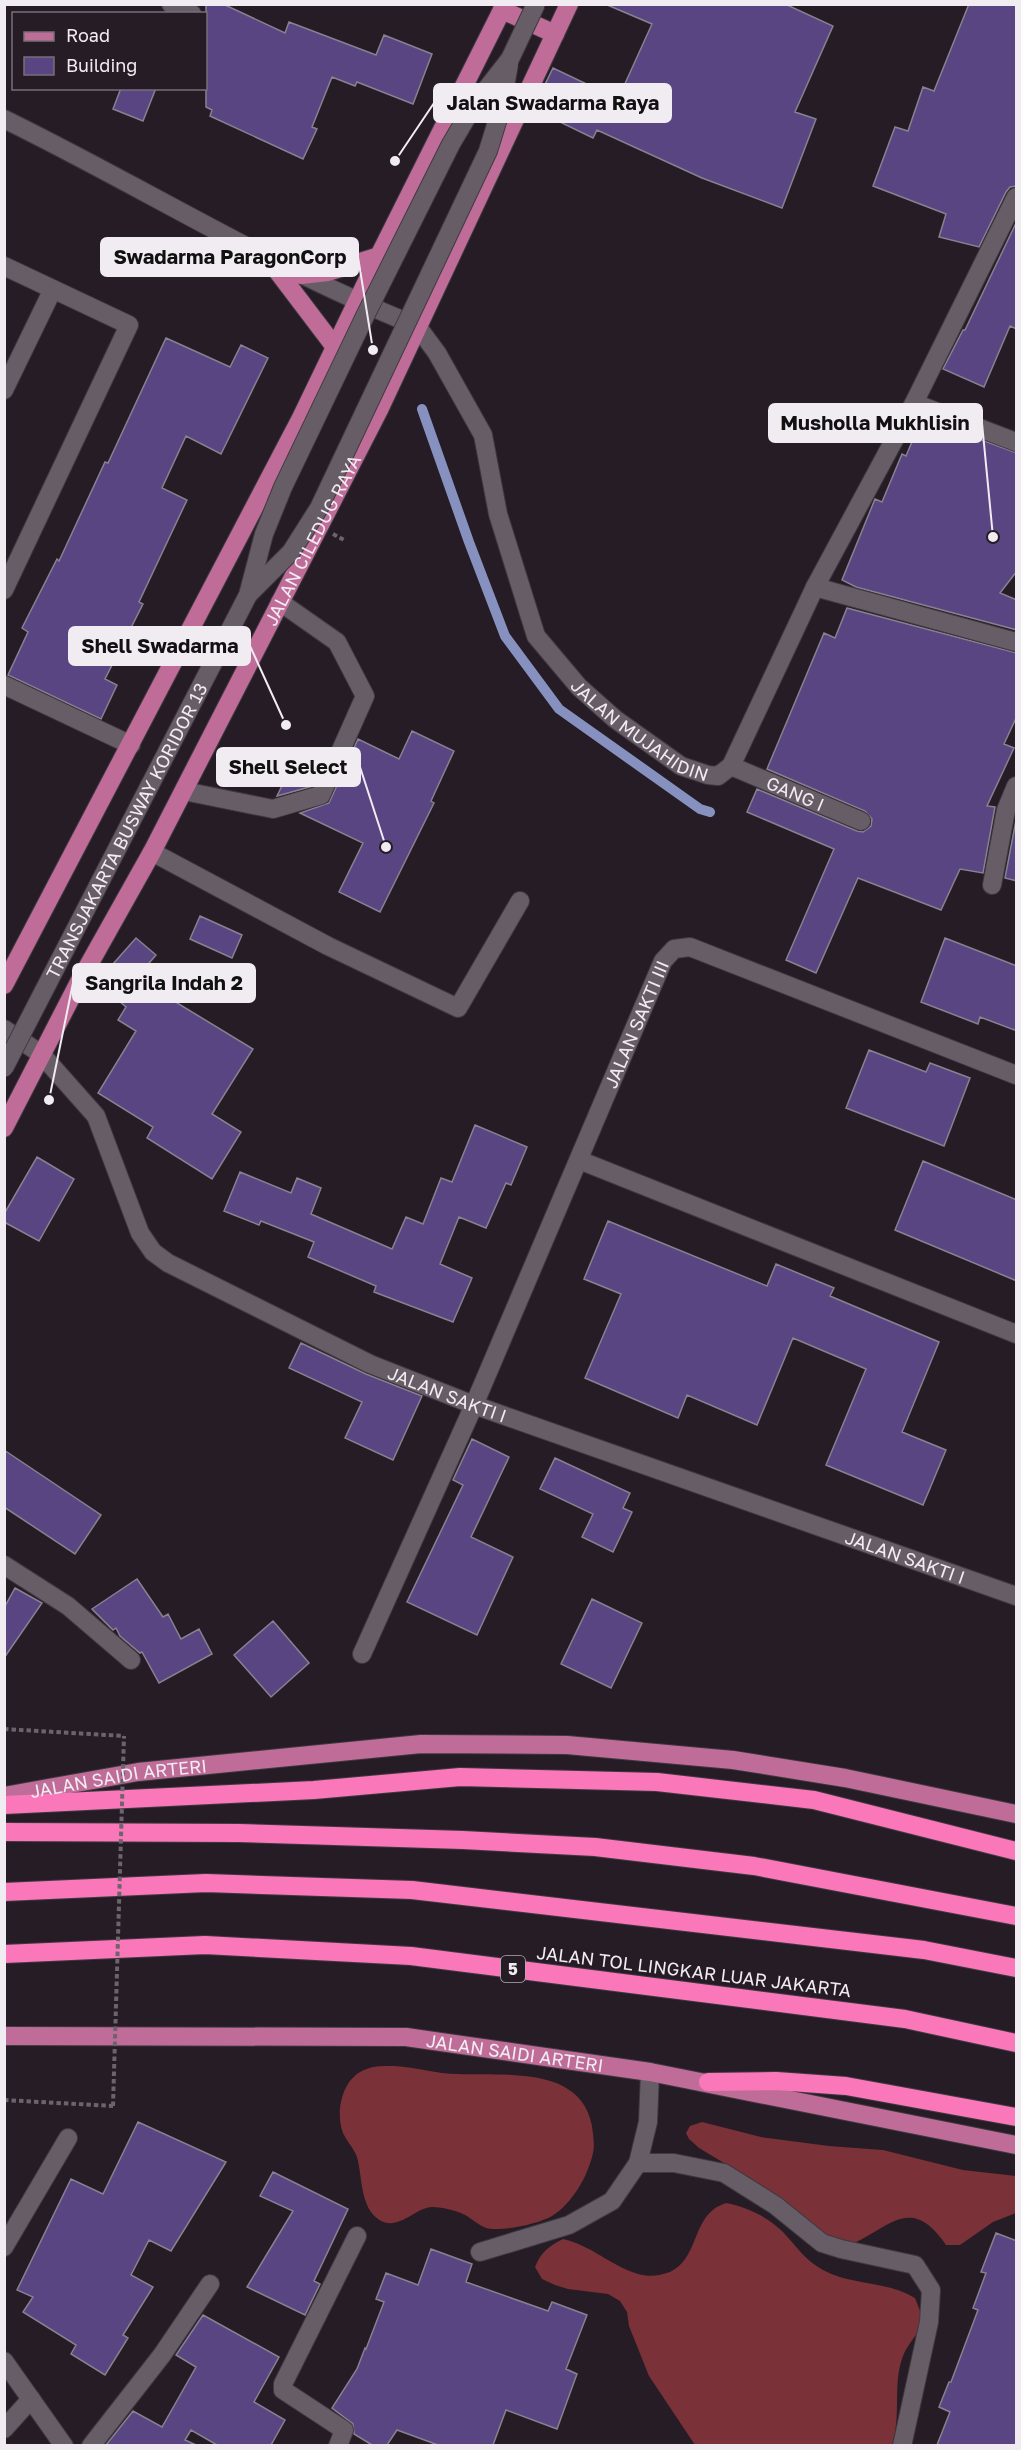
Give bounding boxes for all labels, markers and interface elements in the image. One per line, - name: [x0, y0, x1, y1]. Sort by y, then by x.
- legend: [12, 12, 207, 90]
- text: Road: [66, 24, 110, 46]
- text: Building: [66, 54, 137, 76]
- callout: Jalan Swadarma Raya: [434, 84, 671, 122]
- text: Jalan Swadarma Raya: [447, 90, 659, 114]
- callout: Swadarma ParagonCorp: [101, 238, 358, 276]
- text: Swadarma ParagonCorp: [113, 244, 347, 268]
- callout: Musholla Mukhlisin: [769, 404, 982, 442]
- text: Musholla Mukhlisin: [780, 410, 970, 434]
- street label: JALAN CILEDUG RAYA: [259, 451, 365, 629]
- callout: Shell Swadarma: [69, 627, 250, 665]
- text: Shell Swadarma: [81, 633, 239, 657]
- street label: JALAN MUJAHIDIN: [566, 675, 711, 785]
- street label: TRANSJAKARTA BUSWAY KORIDOR 13: [41, 679, 212, 982]
- callout: Shell Select: [217, 748, 360, 786]
- text: Shell Select: [229, 754, 347, 778]
- street label: GANG I: [763, 771, 828, 815]
- street label: JALAN SAKTI III: [599, 957, 673, 1091]
- callout: Sangrila Indah 2: [73, 964, 255, 1002]
- text: Sangrila Indah 2: [85, 970, 243, 994]
- street label: JALAN SAKTI I: [385, 1361, 510, 1427]
- street label: JALAN SAKTI I: [842, 1526, 968, 1588]
- street label: JALAN SAIDI ARTERI: [28, 1754, 208, 1802]
- street label: JALAN TOL LINGKAR LUAR JAKARTA: [536, 1941, 852, 2001]
- road number: 5: [501, 1956, 525, 1982]
- street label: JALAN SAIDI ARTERI: [425, 2029, 605, 2076]

